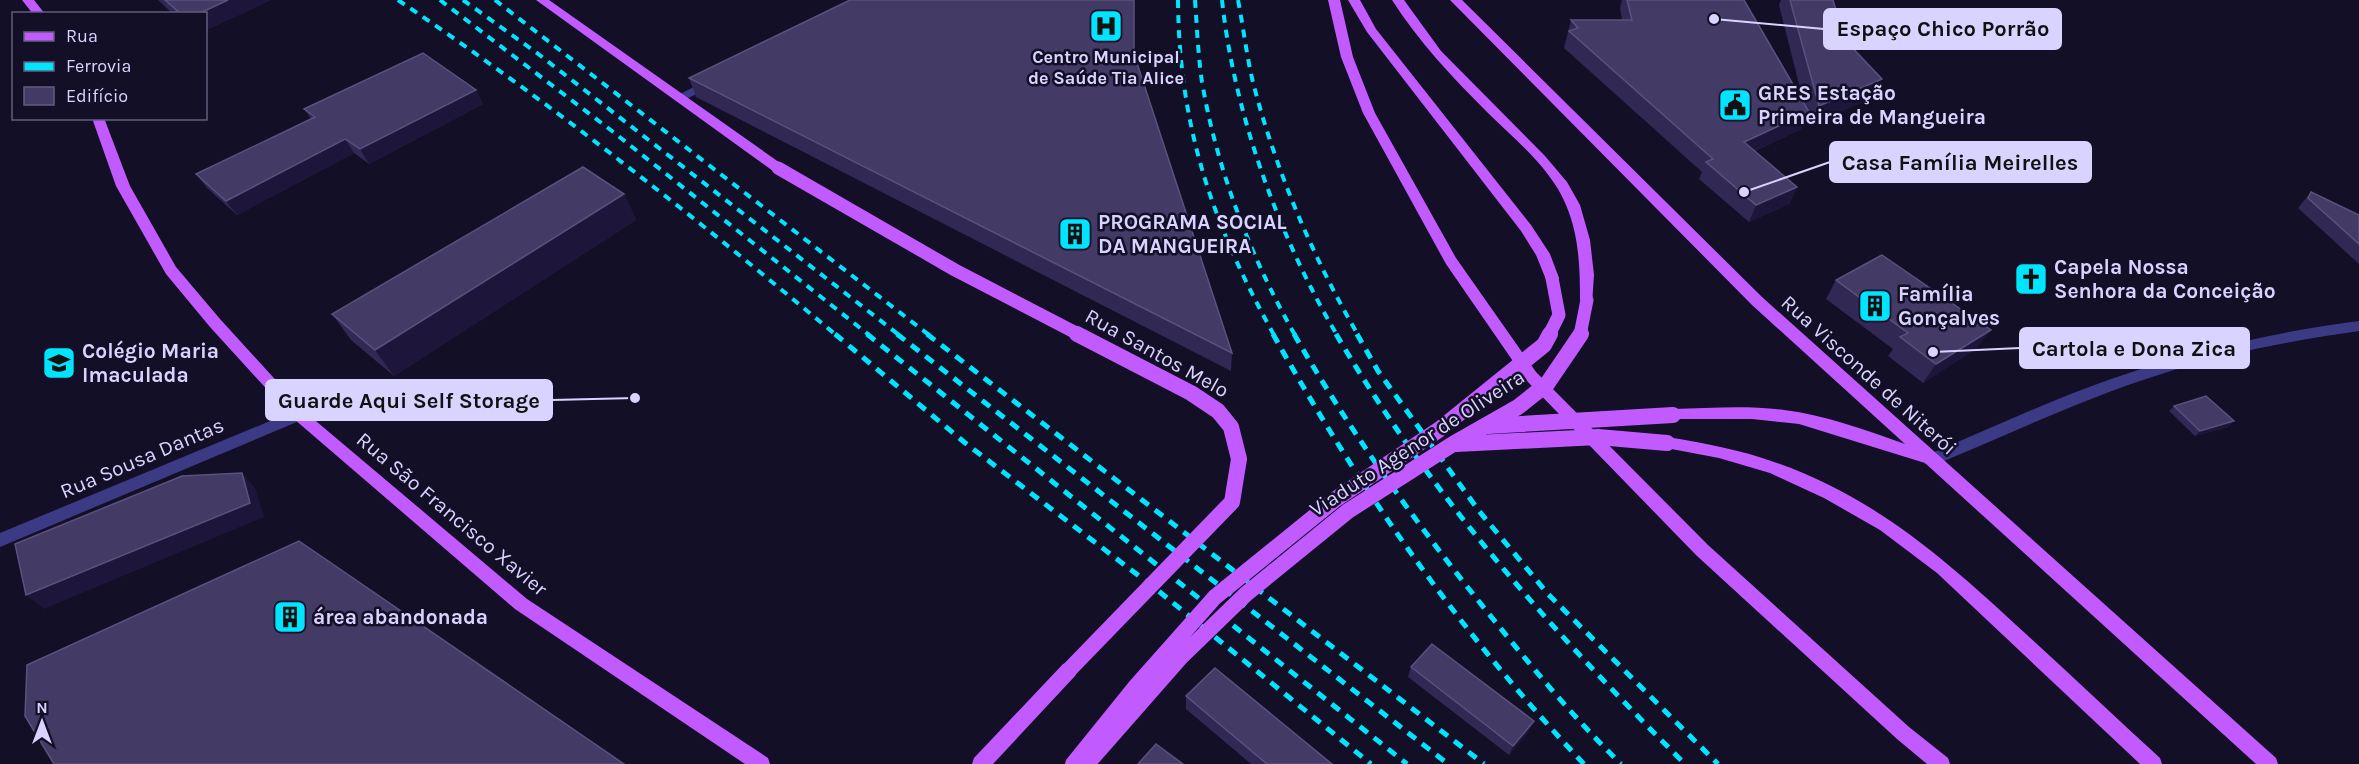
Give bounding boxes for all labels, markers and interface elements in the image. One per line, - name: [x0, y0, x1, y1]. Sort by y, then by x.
- hospital icon: Centro Municipal de Saúde Tia Alice: [1088, 8, 1124, 44]
- callout: Espaço Chico Porrão: [1824, 9, 2061, 49]
- legend: [12, 12, 207, 120]
- text: Espaço Chico Porrão: [1837, 16, 2049, 42]
- text: Rua: [66, 25, 98, 47]
- place label: Centro Municipal de Saúde Tia Alice: [1028, 46, 1184, 89]
- text: Ferrovia: [66, 55, 131, 77]
- place label: GRES Estação Primeira de Mangueira: [1758, 81, 1986, 129]
- text: Edifício: [66, 85, 128, 107]
- public building icon: GRES Estação Primeira de Mangueira: [1717, 87, 1753, 123]
- callout: Casa Família Meirelles: [1830, 142, 2091, 182]
- text: Casa Família Meirelles: [1842, 150, 2078, 176]
- place label: PROGRAMA SOCIAL DA MANGUEIRA: [1098, 210, 1287, 258]
- building icon: PROGRAMA SOCIAL DA MANGUEIRA: [1057, 216, 1093, 252]
- place label: Capela Nossa Senhora da Conceição: [2054, 255, 2276, 303]
- church icon: Capela Nossa Senhora da Conceição: [2013, 261, 2049, 297]
- place label: Família Gonçalves: [1898, 282, 2000, 330]
- building icon: Família Gonçalves: [1857, 288, 1893, 324]
- street label: Rua Visconde de Niterói: [1777, 290, 1961, 460]
- street label: Rua Santos Melo: [1081, 304, 1233, 402]
- callout: Cartola e Dona Zica: [2020, 328, 2249, 368]
- text: Cartola e Dona Zica: [2032, 336, 2236, 362]
- place label: Colégio Maria Imaculada: [82, 339, 219, 387]
- school or university icon: Colégio Maria Imaculada: [41, 345, 77, 381]
- street label: Viaduto Agenor de Oliveira: [1305, 365, 1529, 521]
- callout: Guarde Aqui Self Storage: [266, 380, 552, 420]
- text: Guarde Aqui Self Storage: [278, 388, 540, 414]
- street label: Rua Sousa Dantas: [57, 413, 227, 503]
- street label: Rua São Francisco Xavier: [352, 427, 552, 601]
- building icon: área abandonada: [272, 599, 308, 635]
- place label: área abandonada: [313, 605, 488, 629]
- north arrow: [12, 692, 72, 752]
- text: N: [36, 698, 48, 717]

